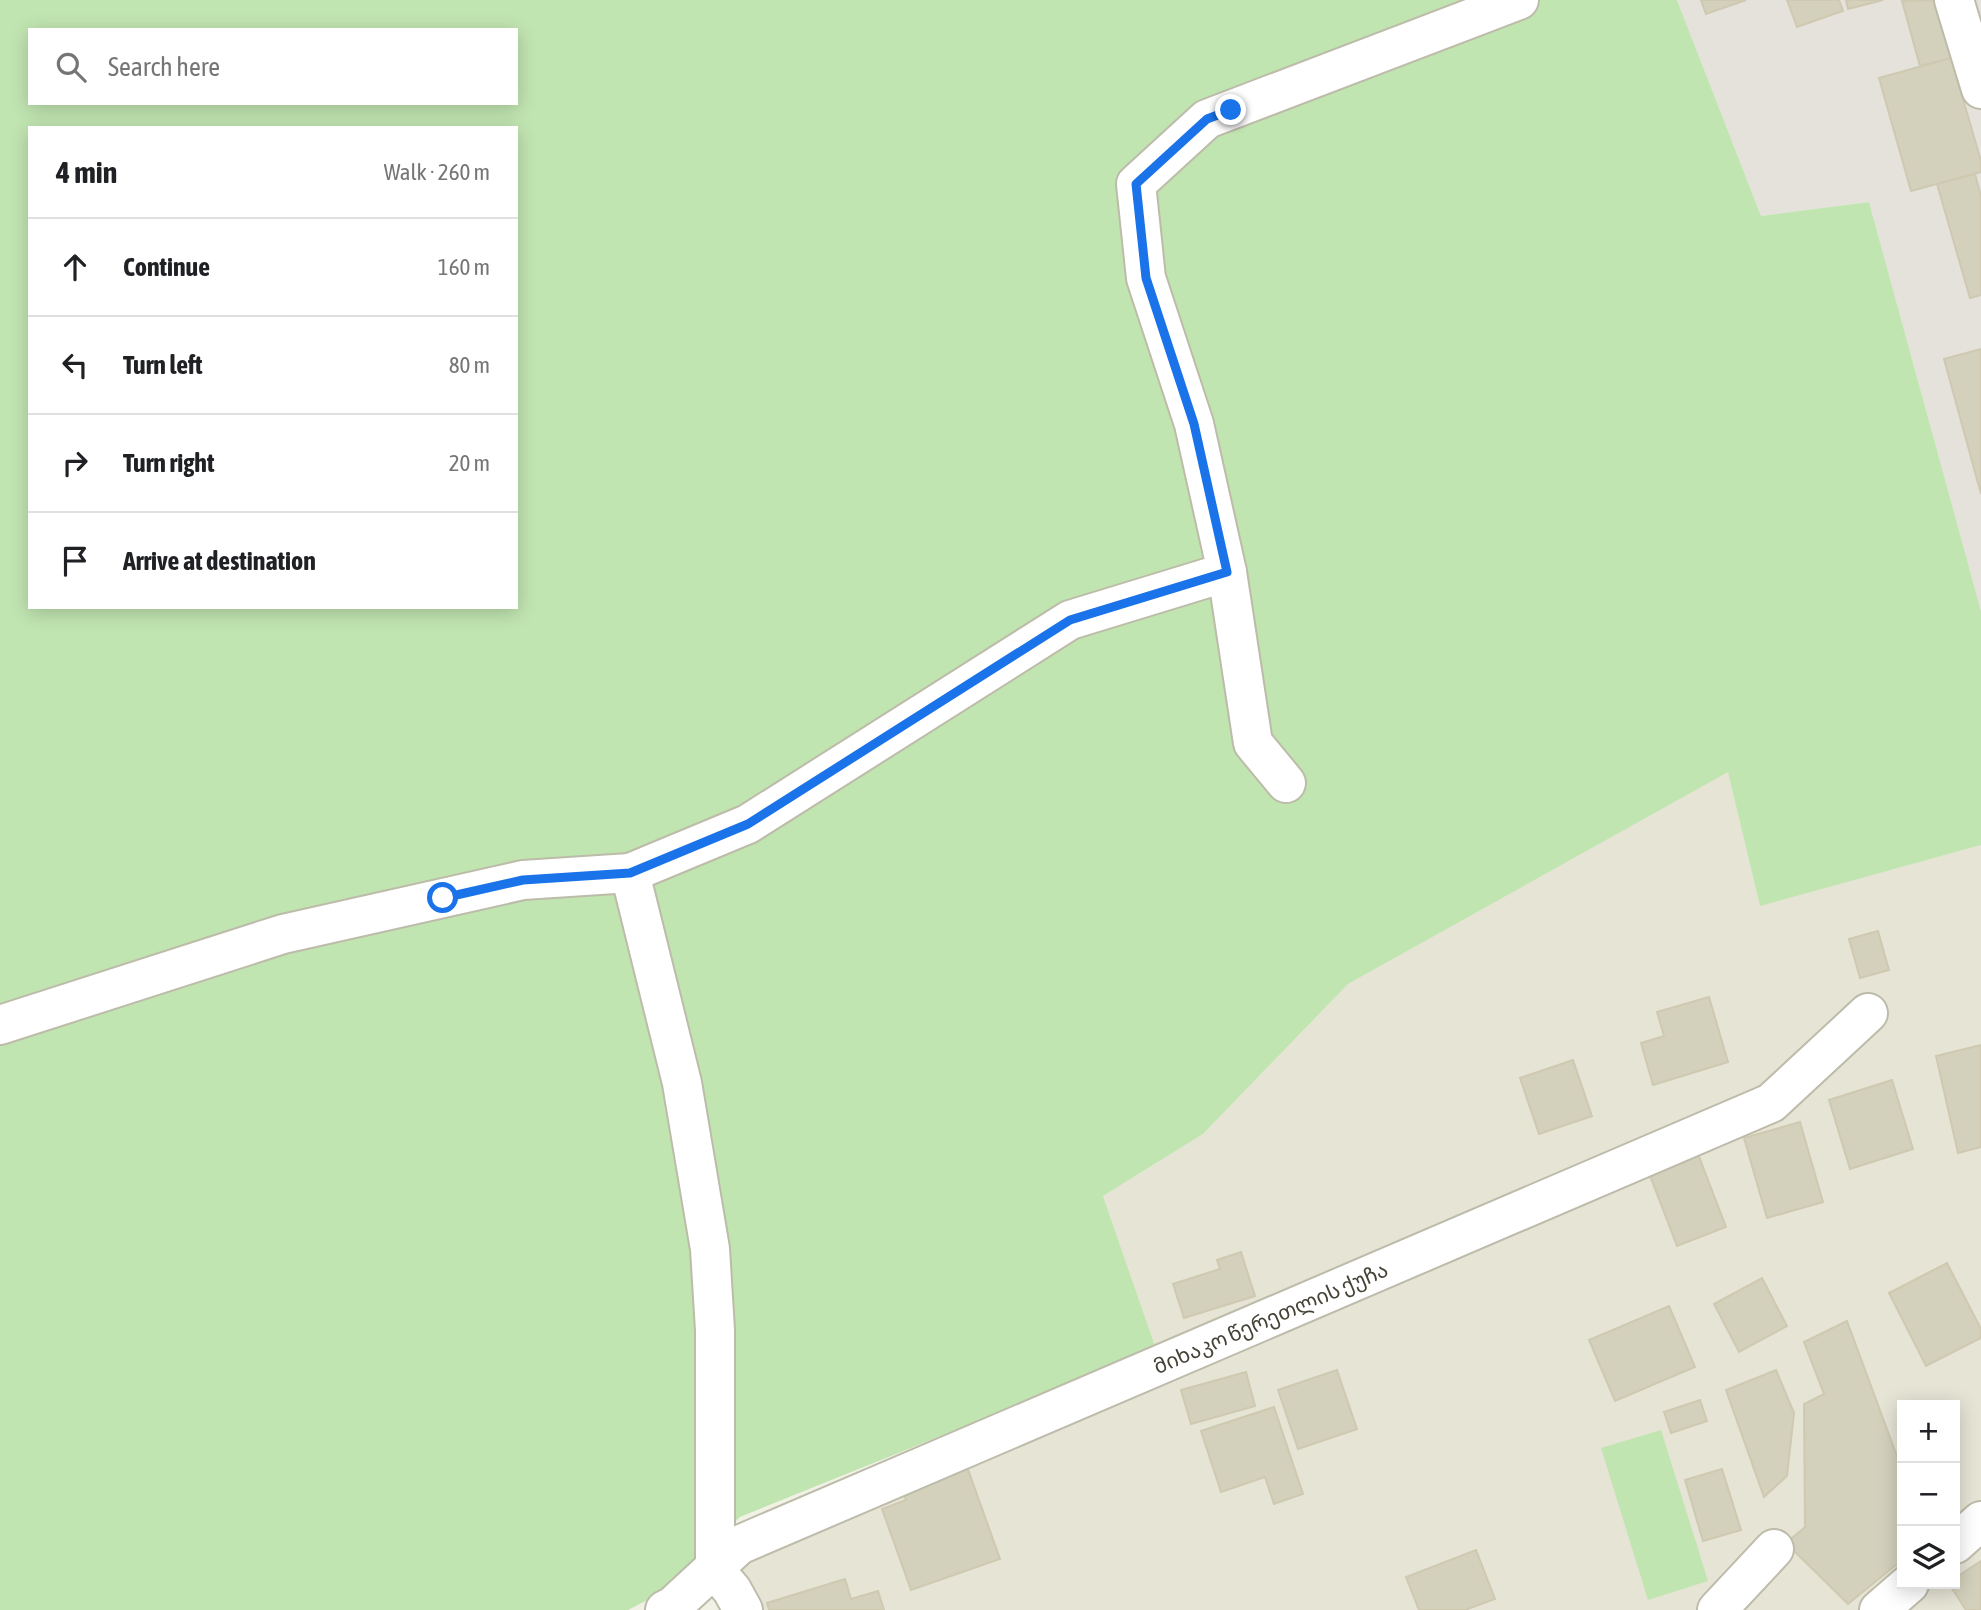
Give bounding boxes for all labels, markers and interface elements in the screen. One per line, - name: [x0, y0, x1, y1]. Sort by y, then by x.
- search box: [28, 28, 518, 105]
- icon: search: [52, 48, 90, 86]
- text: Search here: [108, 52, 220, 82]
- route end: [1215, 94, 1246, 125]
- text: 4 min: [56, 155, 117, 189]
- text: Walk · 260 m: [384, 159, 490, 185]
- icon: ahead: [56, 248, 94, 286]
- text: Continue: [123, 252, 210, 282]
- text: 160 m: [438, 254, 490, 280]
- icon: left: [56, 346, 94, 384]
- text: Turn left: [123, 350, 203, 380]
- text: 80 m: [449, 352, 490, 378]
- icon: right: [56, 444, 94, 482]
- text: Turn right: [123, 448, 214, 478]
- text: 20 m: [449, 450, 490, 476]
- icon: arrive: [56, 542, 94, 580]
- text: Arrive at destination: [123, 546, 316, 576]
- route start: [427, 882, 458, 913]
- street label: მიხაკო წერეთლის ქუჩა: [1150, 1257, 1391, 1378]
- map controls: [1897, 1400, 1960, 1589]
- button: +: [1897, 1400, 1960, 1463]
- button: −: [1897, 1463, 1960, 1526]
- button: layers: [1897, 1526, 1960, 1589]

